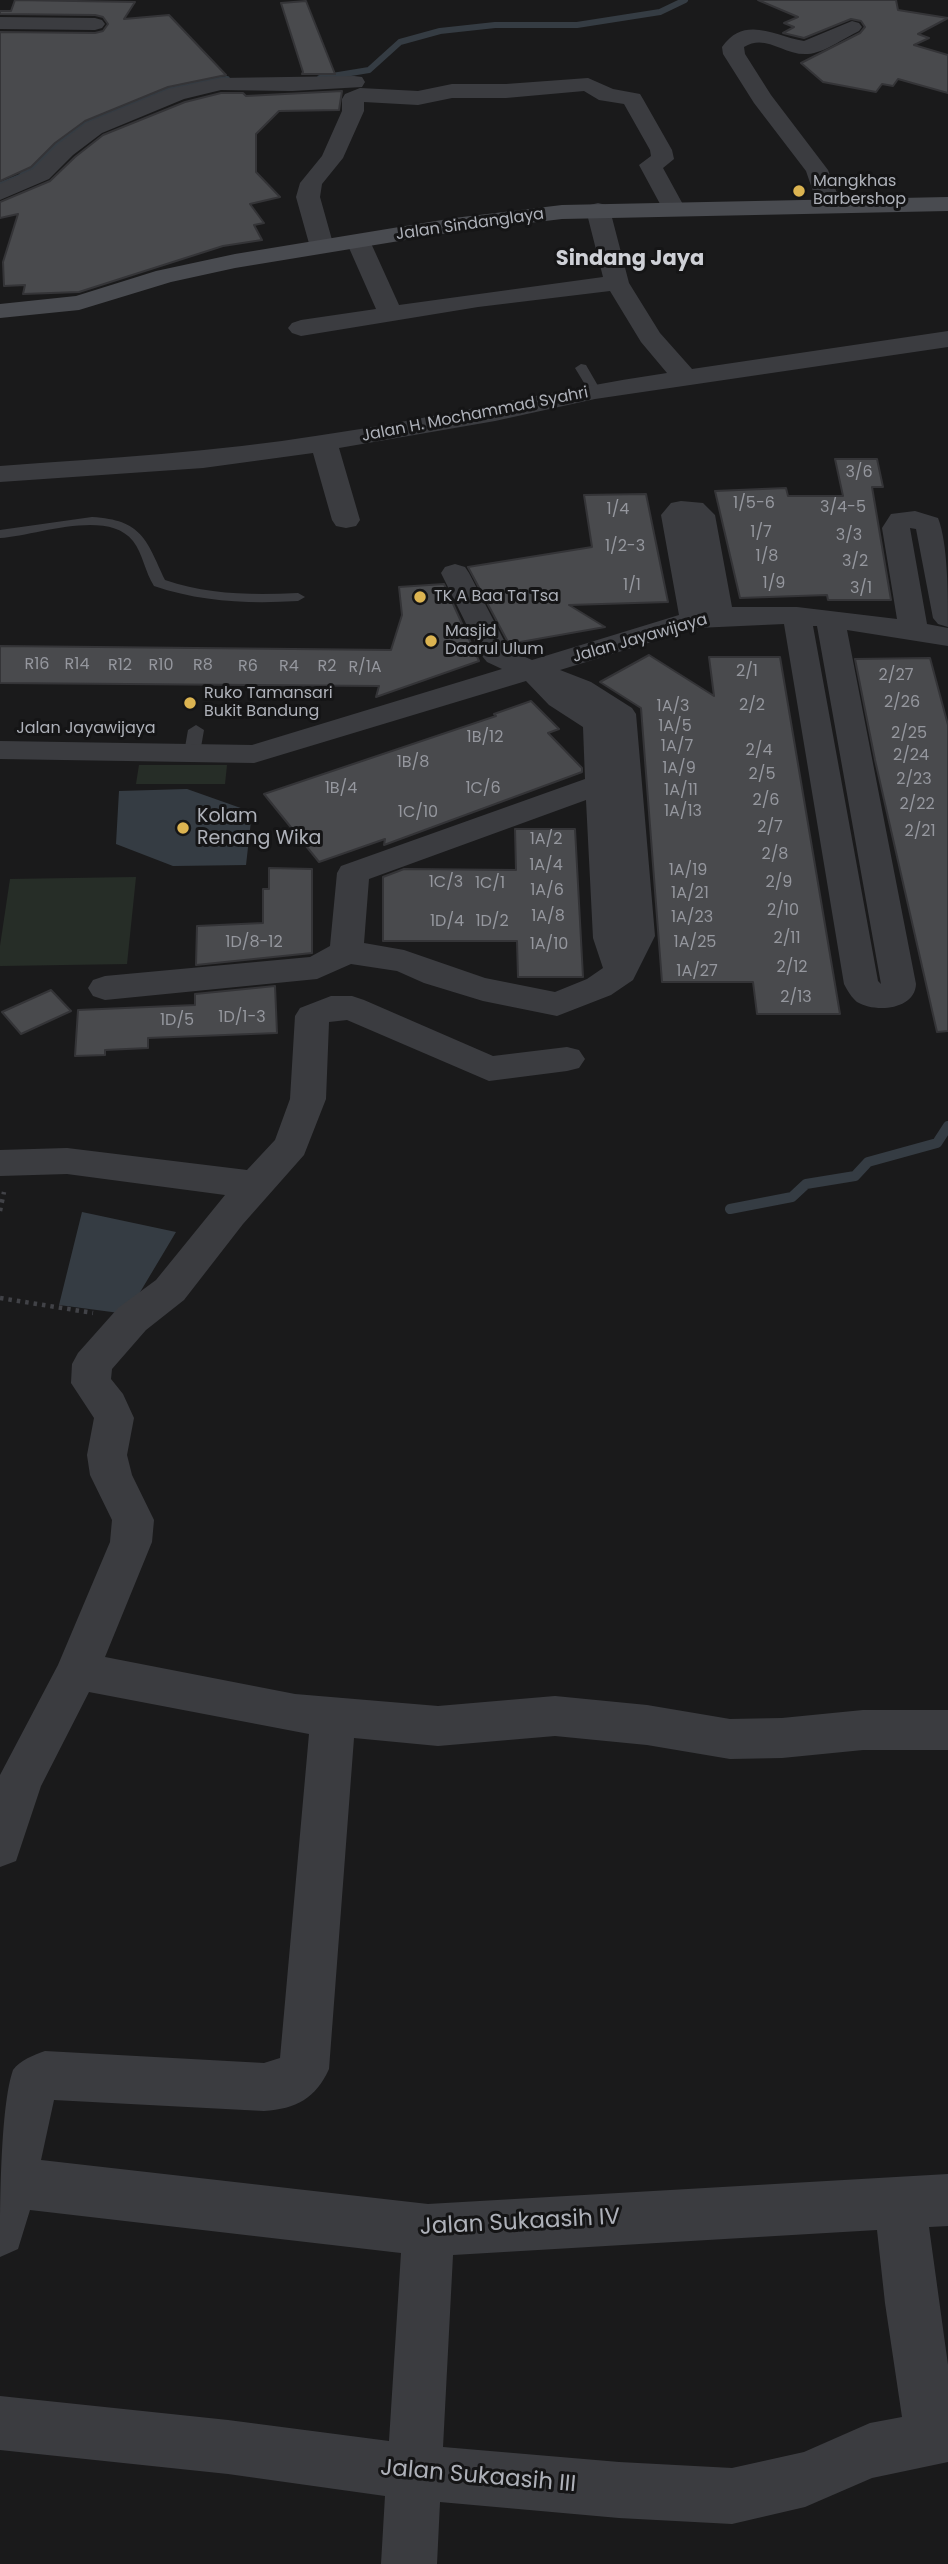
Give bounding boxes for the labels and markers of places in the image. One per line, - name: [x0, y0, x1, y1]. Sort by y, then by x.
- place label: Mangkhas Barbershop: [813, 172, 906, 210]
- marker: Mangkhas Barbershop: [791, 183, 807, 199]
- place label: TK A Baa Ta Tsa: [434, 587, 559, 607]
- marker: TK A Baa Ta Tsa: [412, 589, 428, 605]
- place label: Masjid Daarul Ulum: [445, 622, 544, 660]
- marker: Masjid Daarul Ulum: [423, 633, 439, 649]
- place label: Ruko Tamansari Bukit Bandung: [204, 684, 333, 722]
- marker: Ruko Tamansari Bukit Bandung: [182, 695, 198, 711]
- place label: Kolam Renang Wika: [197, 806, 321, 850]
- marker: Kolam Renang Wika: [175, 820, 191, 836]

